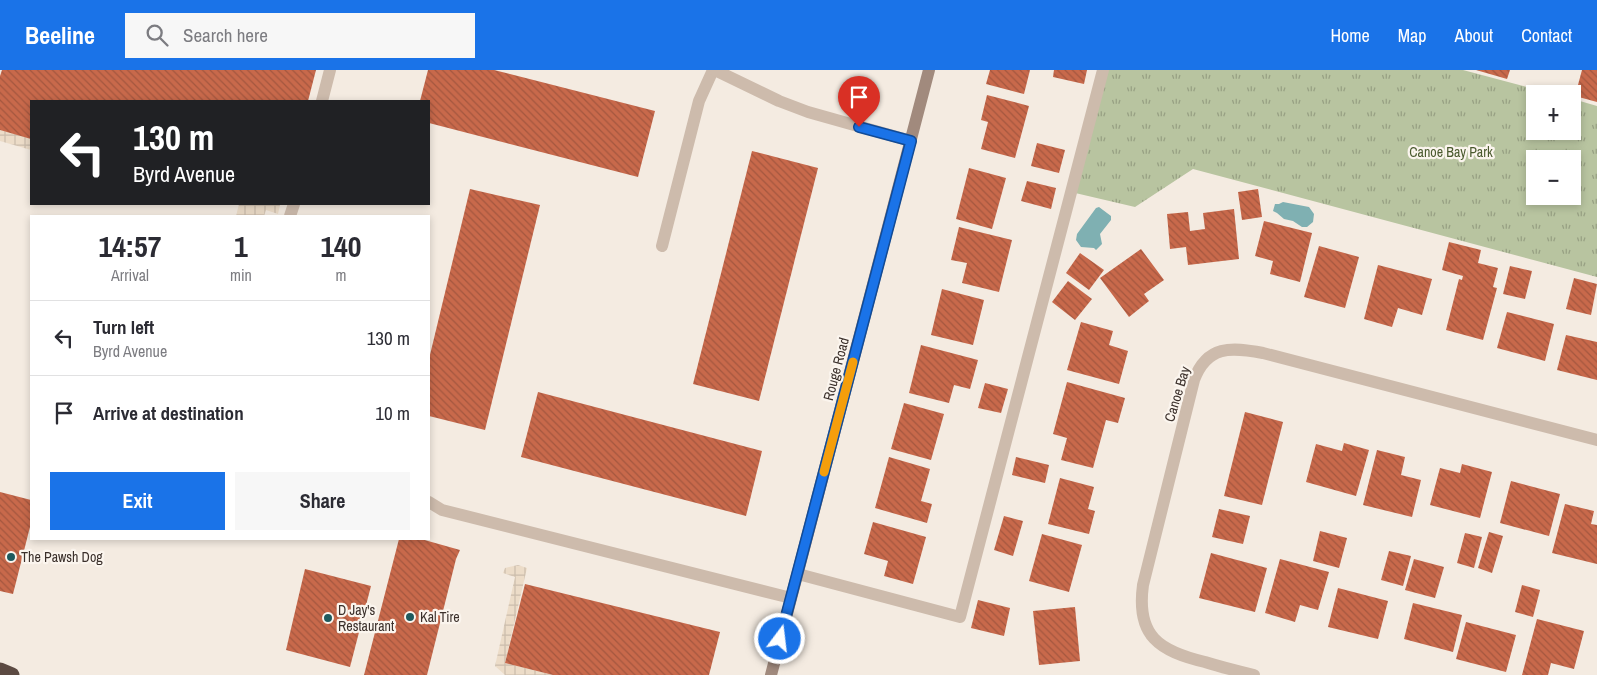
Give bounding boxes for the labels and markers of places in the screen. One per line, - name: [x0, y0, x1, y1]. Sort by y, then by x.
- pin: [838, 76, 880, 127]
- place label: The Pawsh Dog: [21, 548, 103, 566]
- marker: The Pawsh Dog: [5, 551, 17, 563]
- place label: D Jay's Restaurant: [338, 601, 394, 635]
- place label: Kal Tire: [420, 608, 460, 626]
- marker: Kal Tire: [404, 611, 416, 623]
- marker: D Jay's Restaurant: [322, 612, 334, 624]

